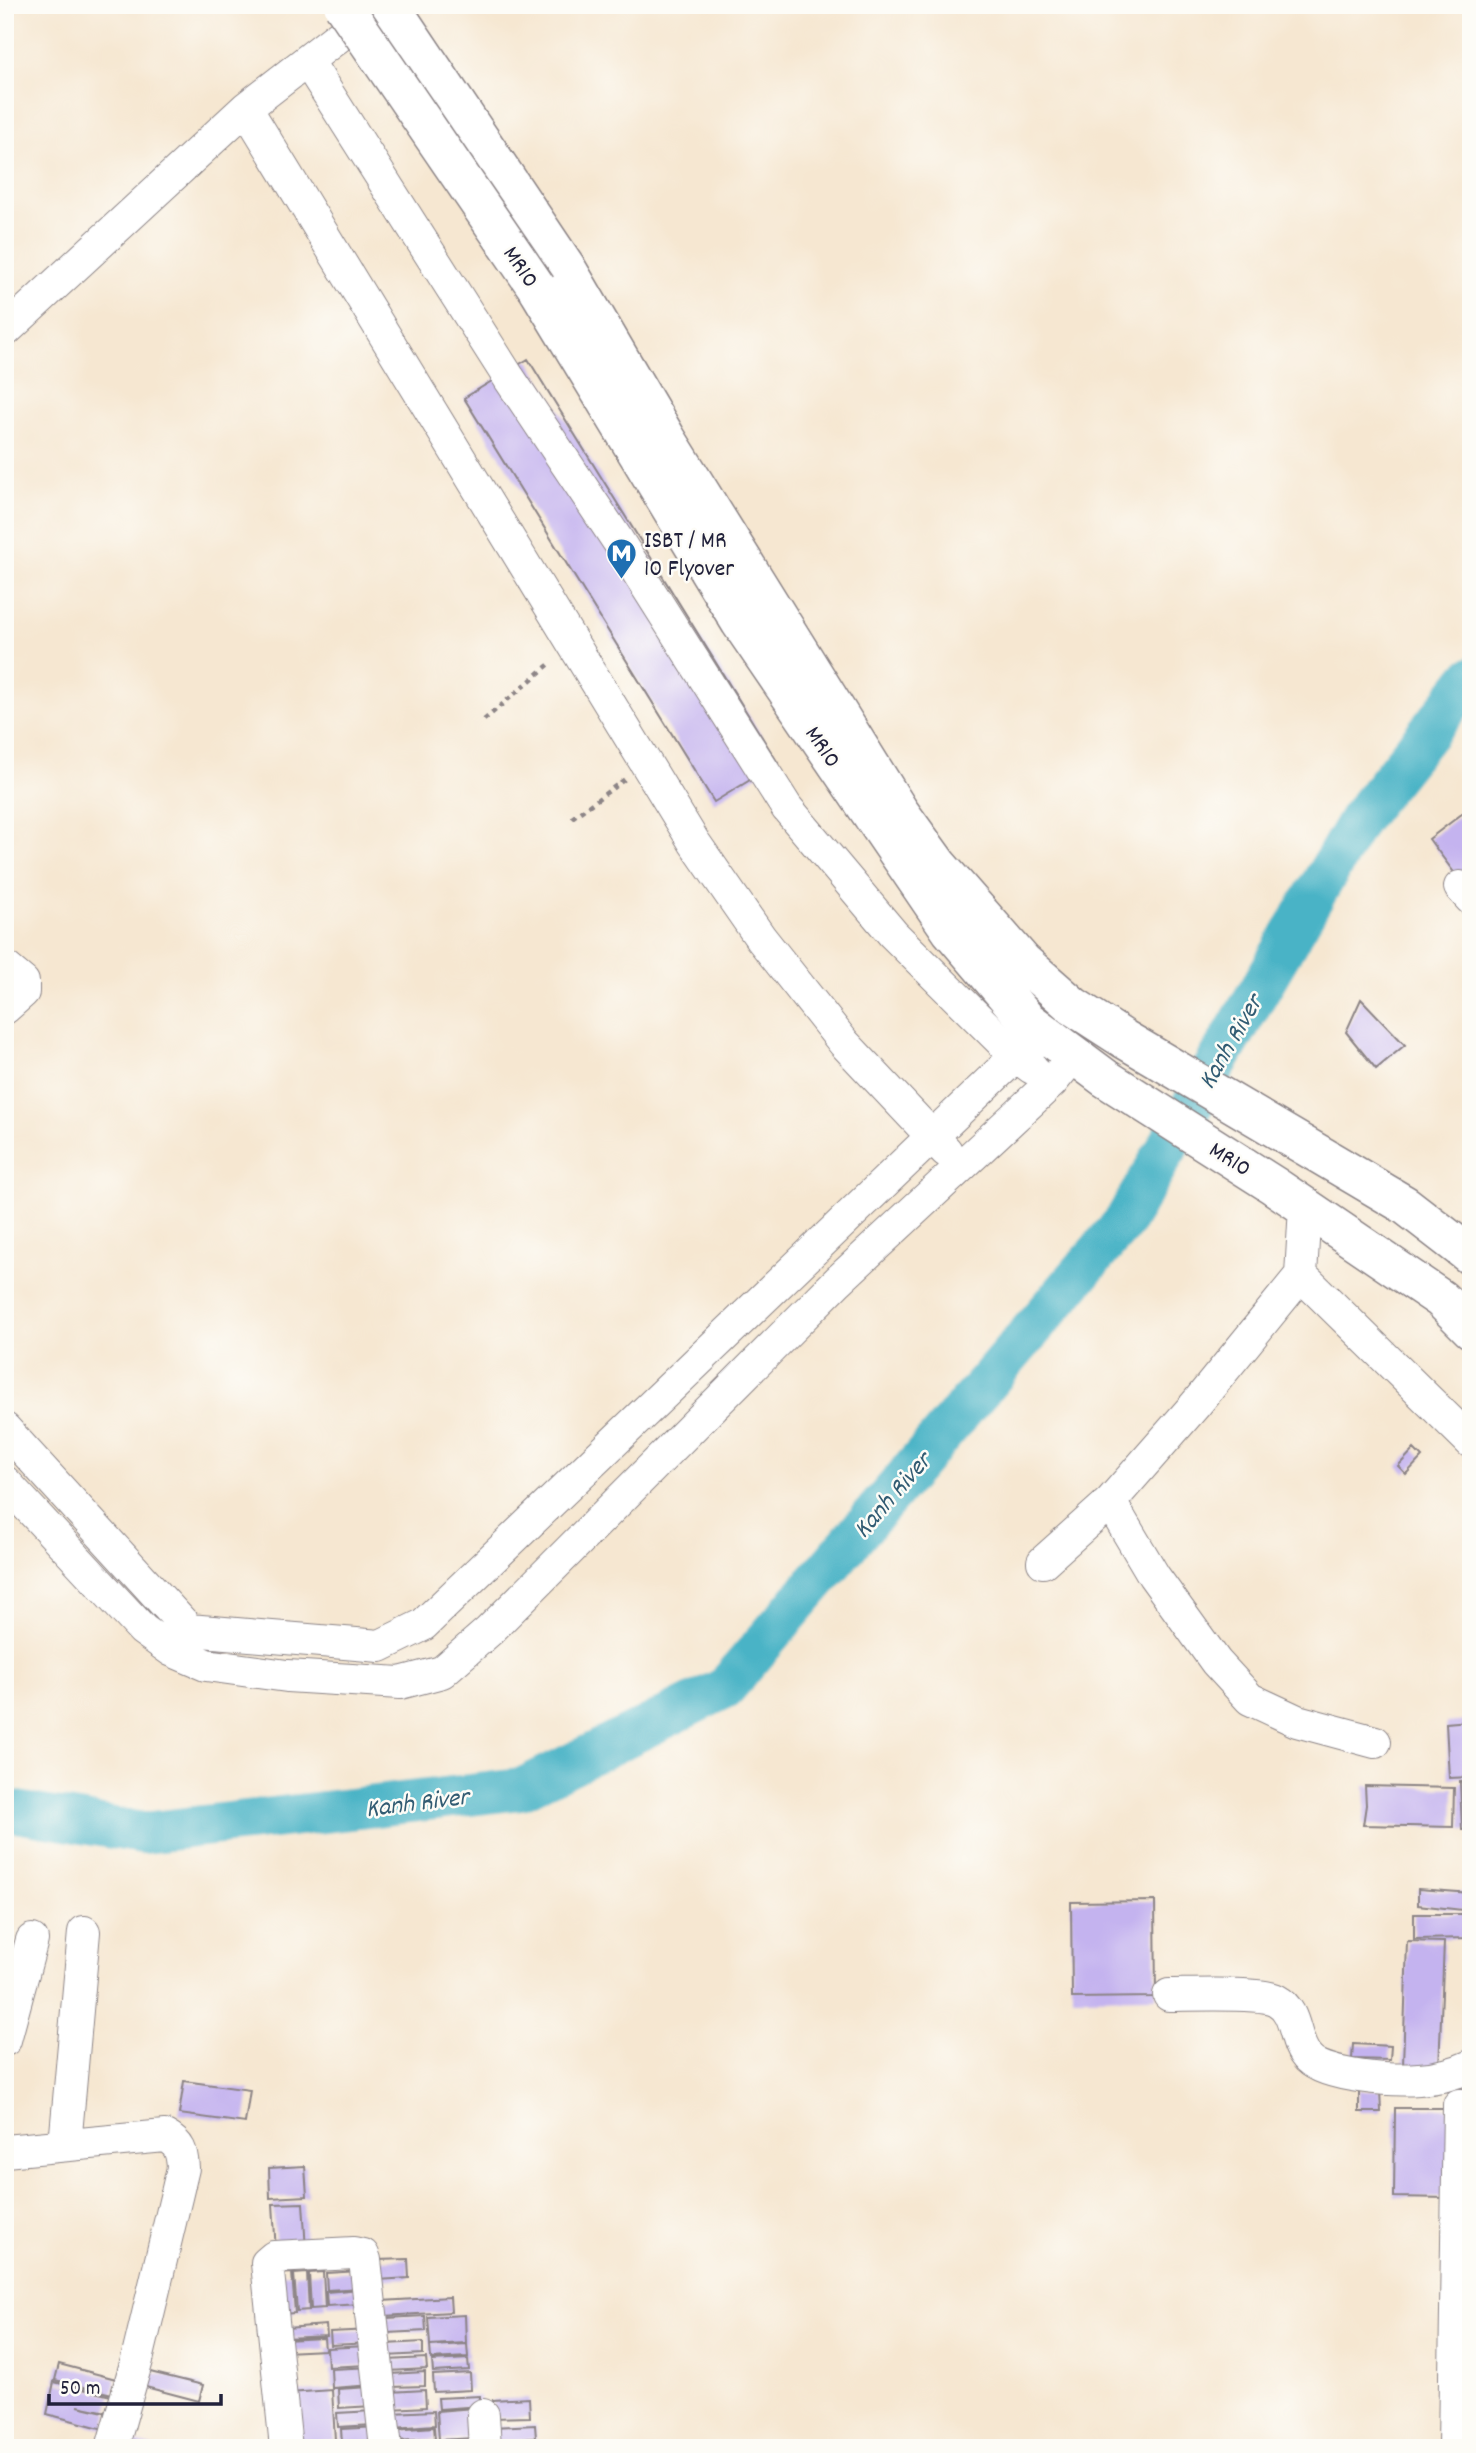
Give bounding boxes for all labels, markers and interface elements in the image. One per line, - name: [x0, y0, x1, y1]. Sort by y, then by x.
- street label: MR10: [493, 240, 546, 295]
- place label: ISBT / MR 10 Flyover: [644, 525, 734, 587]
- metro station icon: ISBT / MR 10 Flyover: [604, 536, 638, 580]
- street label: MR10: [795, 720, 848, 775]
- water label: Kanh River: [1190, 986, 1276, 1097]
- street label: MR10: [1202, 1134, 1257, 1187]
- water label: Kanh River: [846, 1443, 944, 1547]
- water label: Kanh River: [364, 1779, 474, 1829]
- scale bar: [49, 2362, 220, 2406]
- text: 50 m: [60, 2375, 100, 2405]

